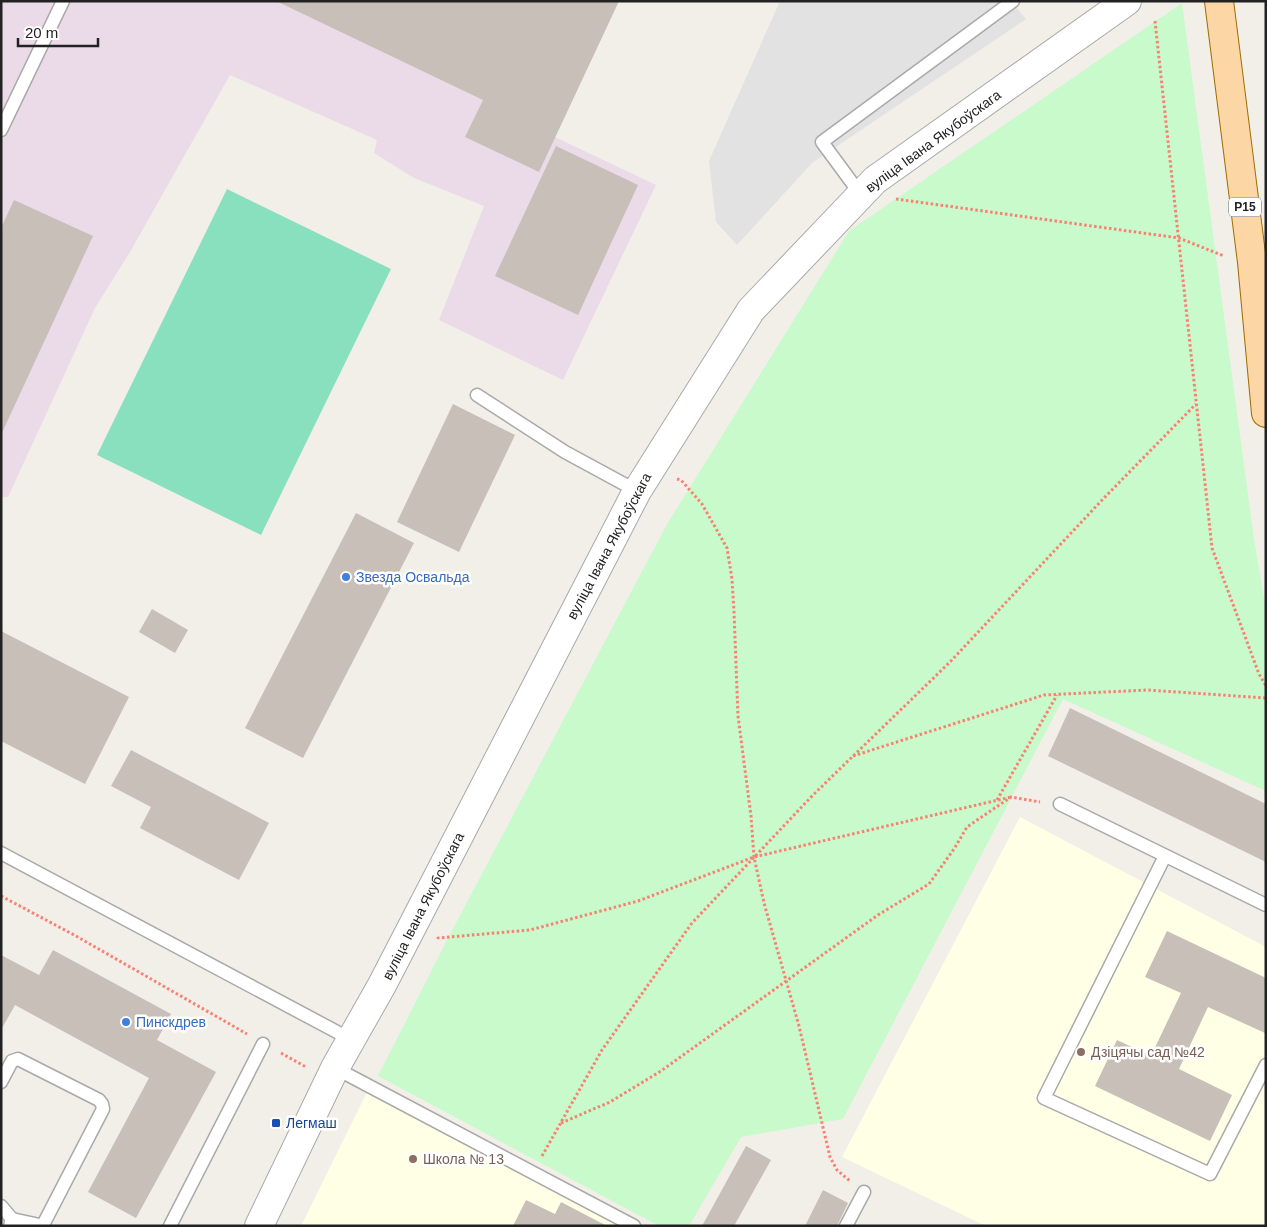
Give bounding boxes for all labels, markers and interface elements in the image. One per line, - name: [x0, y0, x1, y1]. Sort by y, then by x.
- scale bar: [18, 15, 98, 47]
- text: 20 m: [25, 24, 58, 41]
- street label: вуліца Івана Якубоўскага: [862, 86, 1004, 195]
- road number: Р15: [1229, 198, 1261, 216]
- street label: вуліца Івана Якубоўскага: [564, 470, 654, 622]
- place label: Звезда Освальда: [356, 569, 470, 585]
- marker: Звезда Освальда: [340, 571, 352, 583]
- street label: вуліца Івана Якубоўскага: [379, 829, 467, 982]
- place label: Пинскдрев: [136, 1014, 206, 1030]
- marker: Пинскдрев: [120, 1016, 132, 1028]
- place label: Дзіцячы сад №42: [1091, 1044, 1205, 1060]
- marker: Дзіцячы сад №42: [1075, 1046, 1087, 1058]
- place label: Легмаш: [286, 1115, 337, 1131]
- marker: Легмаш: [270, 1117, 282, 1129]
- place label: Школа № 13: [423, 1151, 504, 1167]
- marker: Школа № 13: [407, 1153, 419, 1165]

